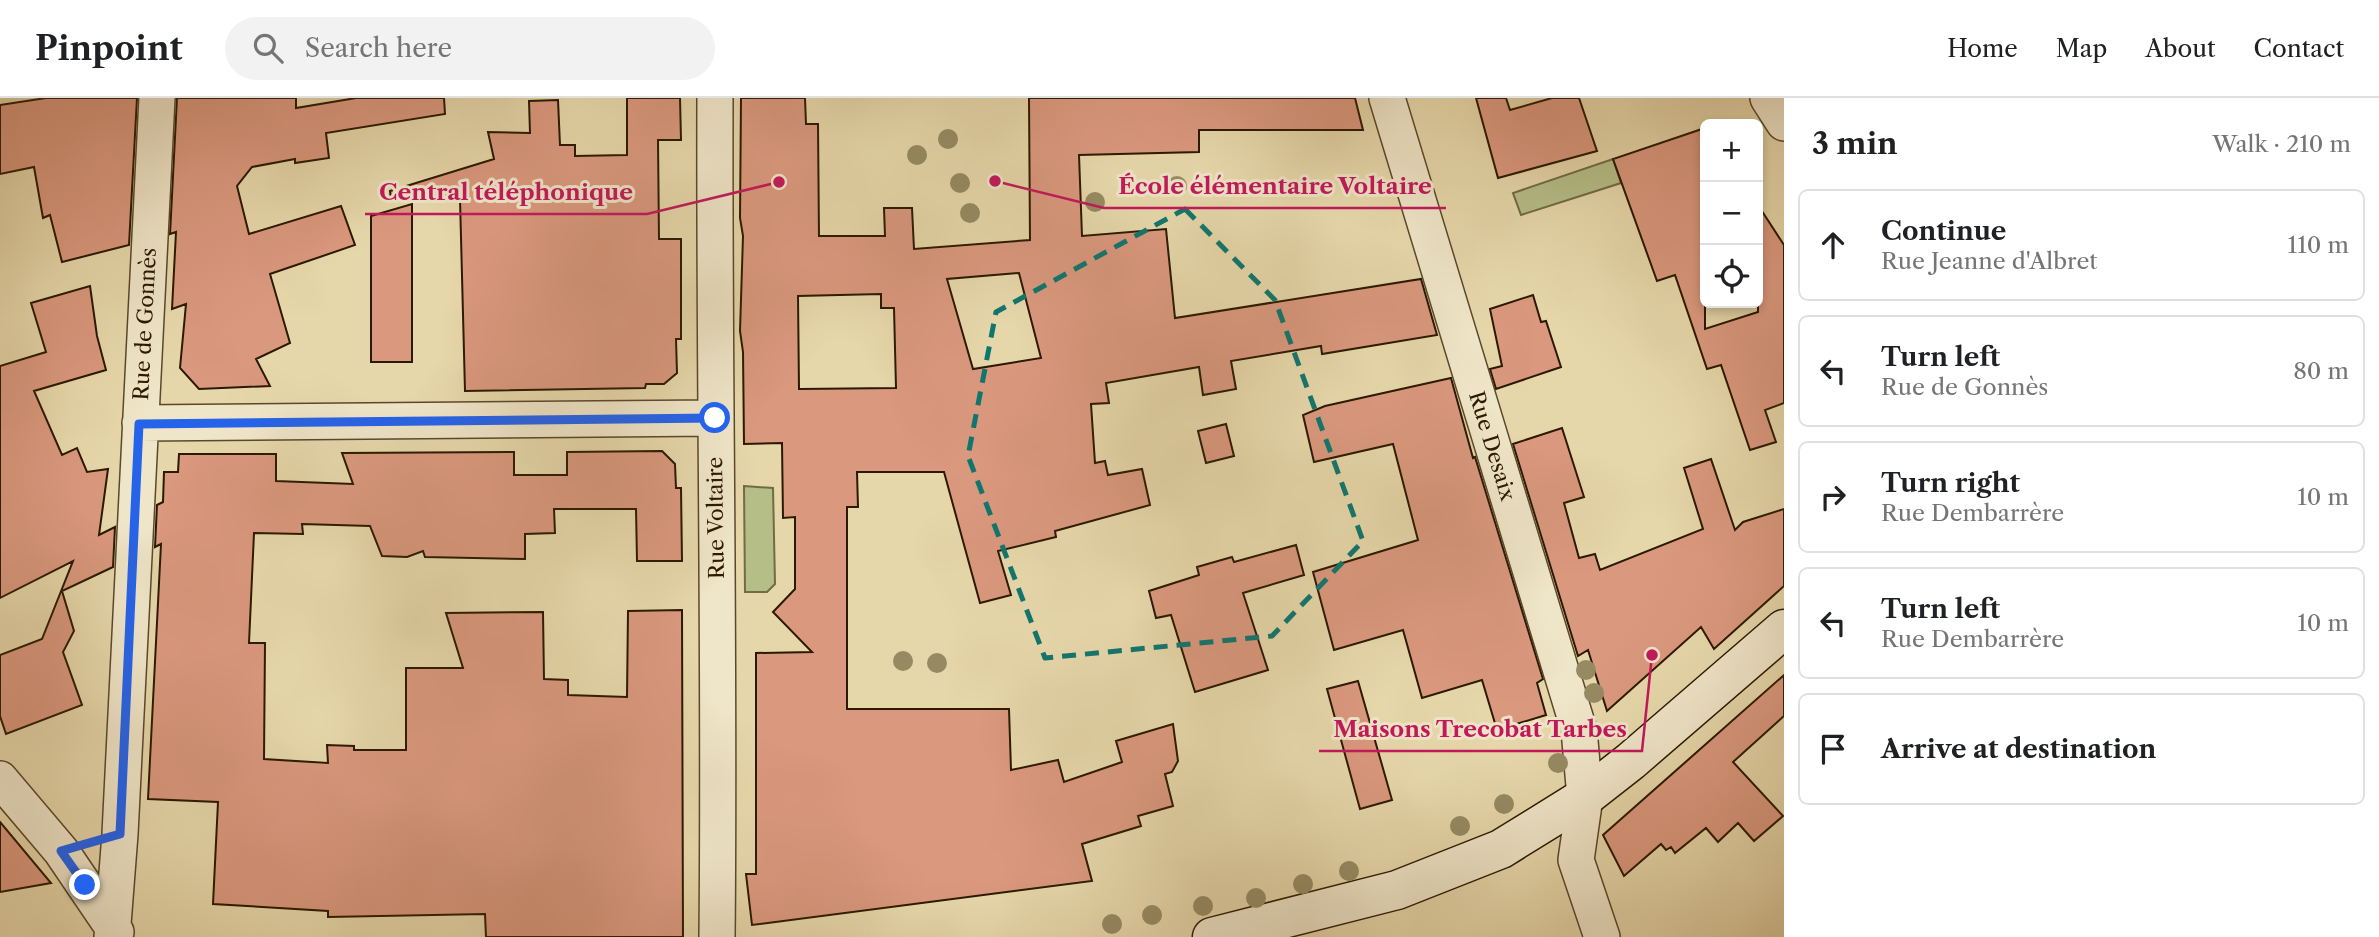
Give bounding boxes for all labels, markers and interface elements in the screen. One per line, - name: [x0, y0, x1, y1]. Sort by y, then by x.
- search box: [225, 17, 715, 80]
- text: Pinpoint: [35, 28, 183, 69]
- icon: search: [249, 29, 287, 67]
- text: Search here: [305, 32, 452, 64]
- text: Home: [1947, 34, 2018, 63]
- text: Map: [2056, 34, 2107, 63]
- text: About: [2145, 34, 2216, 63]
- text: Contact: [2254, 34, 2344, 63]
- map controls: [1700, 119, 1763, 308]
- button: +: [1700, 119, 1763, 182]
- text: 3 min: [1812, 125, 1898, 162]
- text: Walk · 210 m: [2212, 130, 2351, 158]
- callout: École élémentaire Voltaire: [1104, 164, 1446, 208]
- callout: Central téléphonique: [365, 170, 647, 214]
- text: École élémentaire Voltaire: [1118, 172, 1432, 200]
- text: Central téléphonique: [379, 178, 633, 206]
- button: −: [1700, 182, 1763, 245]
- text: Continue: [1881, 215, 2006, 247]
- icon: ahead: [1814, 226, 1852, 264]
- text: 110 m: [2288, 231, 2349, 259]
- button: locate: [1700, 245, 1763, 308]
- street label: Rue de Gonnès: [128, 247, 161, 401]
- text: Rue Jeanne d'Albret: [1881, 247, 2097, 275]
- text: Turn left: [1881, 341, 2000, 373]
- icon: left: [1814, 352, 1852, 390]
- text: 80 m: [2293, 357, 2349, 385]
- text: Rue de Gonnès: [1881, 373, 2048, 401]
- street label: Rue Desaix: [1464, 388, 1521, 504]
- route start: [699, 402, 730, 433]
- street label: Rue Voltaire: [702, 457, 729, 579]
- text: Turn right: [1881, 467, 2020, 499]
- icon: right: [1814, 478, 1852, 516]
- text: 10 m: [2297, 483, 2349, 511]
- text: Rue Dembarrère: [1881, 499, 2064, 527]
- text: Turn left: [1881, 593, 2000, 625]
- icon: left: [1814, 604, 1852, 642]
- text: 10 m: [2297, 609, 2349, 637]
- text: Rue Dembarrère: [1881, 625, 2064, 653]
- callout: Maisons Trecobat Tarbes: [1319, 707, 1642, 751]
- text: Maisons Trecobat Tarbes: [1333, 715, 1627, 743]
- icon: arrive: [1814, 730, 1852, 768]
- text: Arrive at destination: [1881, 733, 2156, 765]
- route end: [69, 869, 100, 900]

